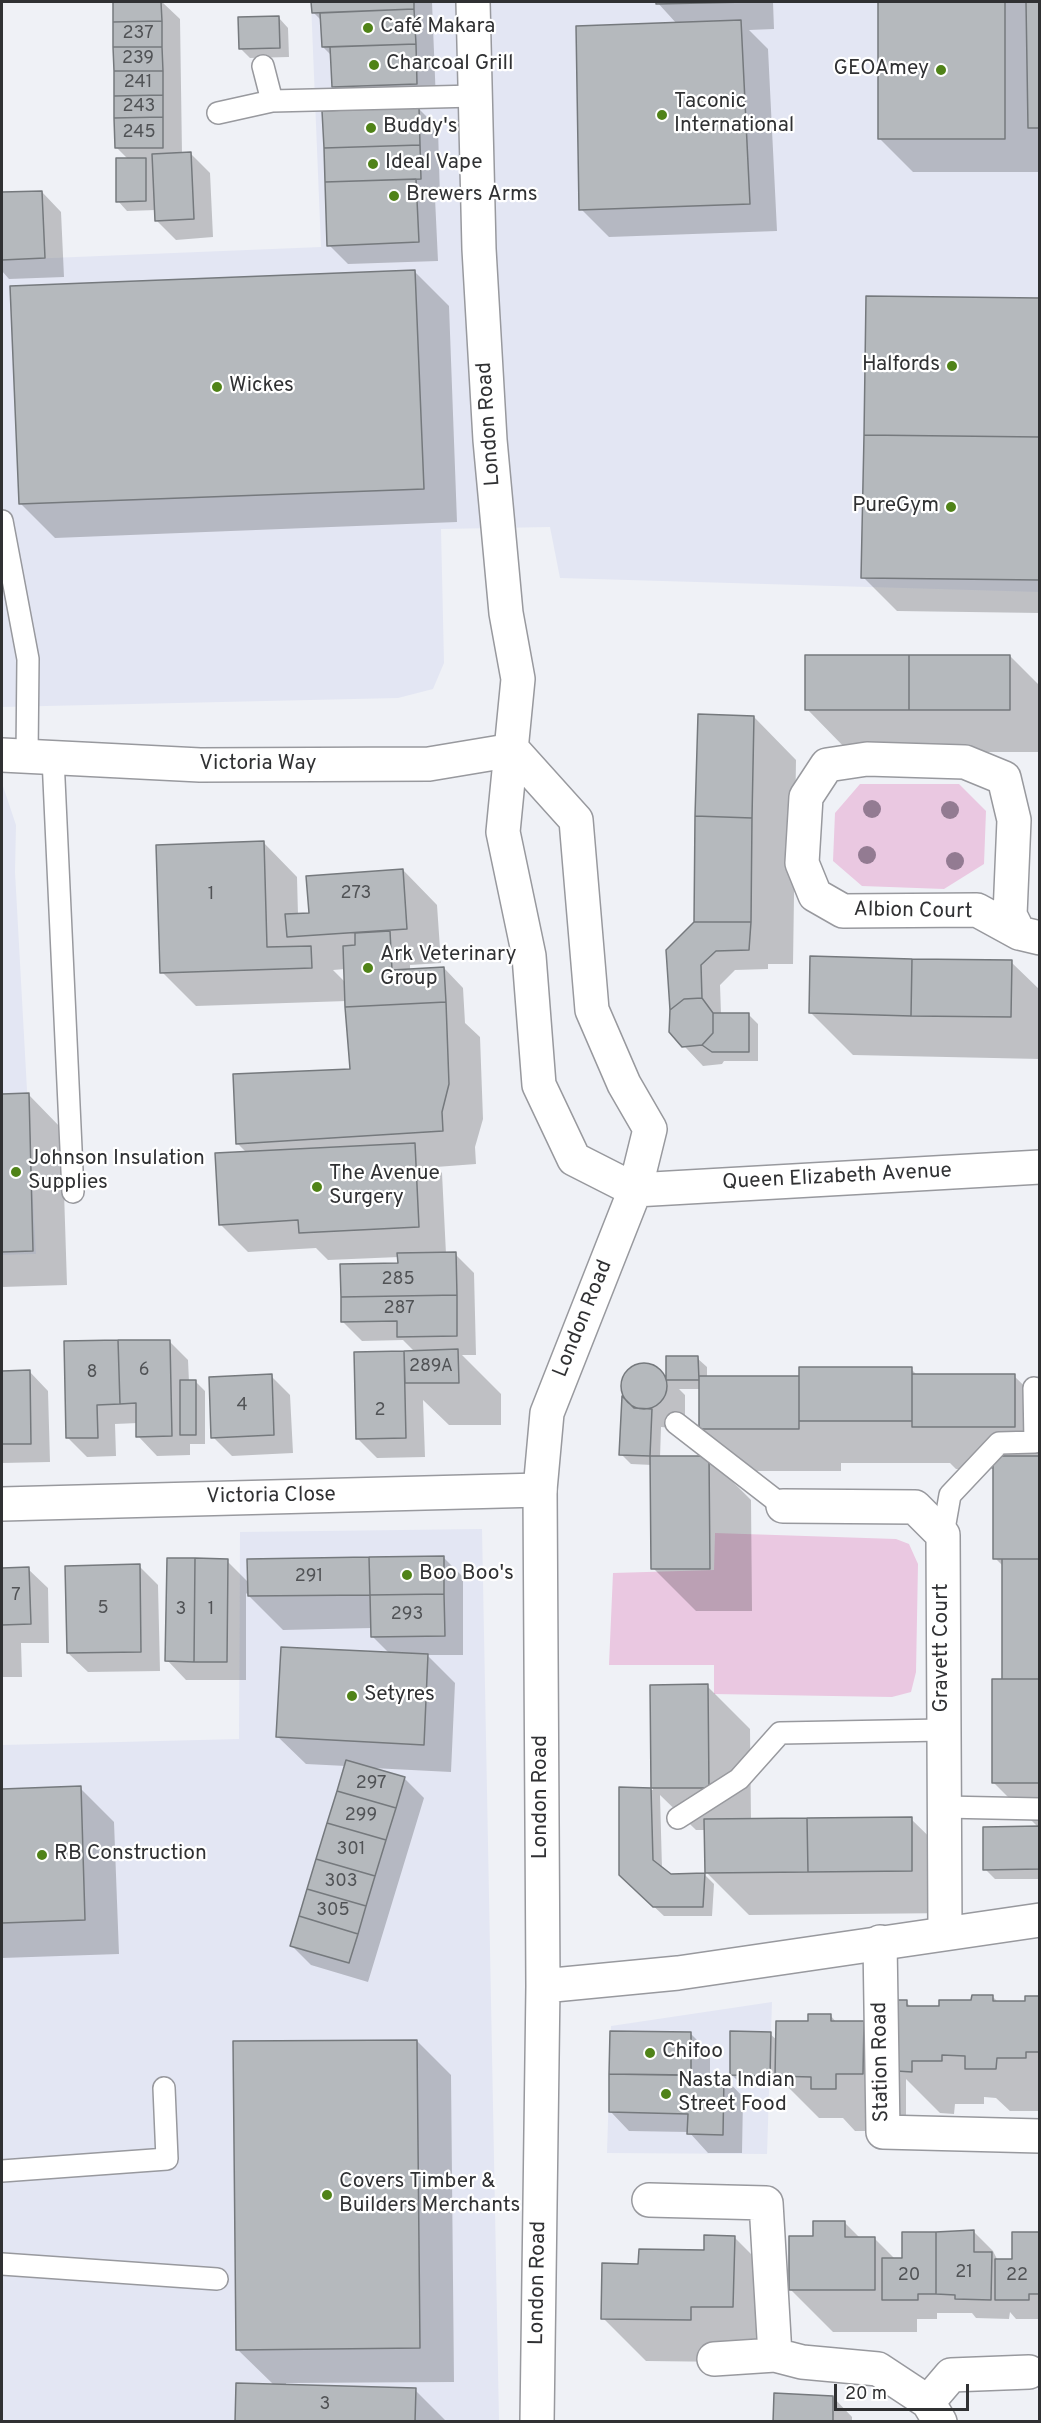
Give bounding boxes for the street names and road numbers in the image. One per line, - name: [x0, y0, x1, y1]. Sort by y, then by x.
- street label: London Road: [473, 361, 507, 487]
- street label: Victoria Way: [199, 752, 317, 778]
- street label: Albion Court: [853, 898, 973, 926]
- street label: Queen Elizabeth Avenue: [722, 1159, 952, 1197]
- street label: London Road: [549, 1257, 619, 1381]
- street label: Victoria Close: [206, 1483, 336, 1511]
- street label: Gravett Court: [930, 1583, 956, 1713]
- street label: London Road: [529, 1735, 555, 1859]
- street label: Station Road: [868, 2001, 896, 2123]
- street label: London Road: [525, 2221, 553, 2345]

